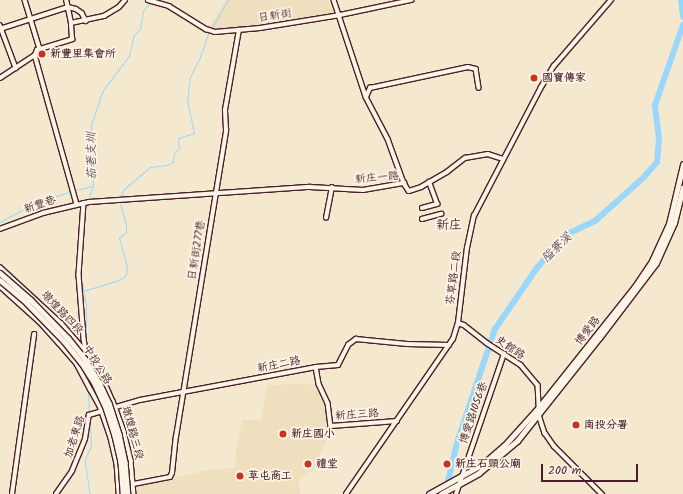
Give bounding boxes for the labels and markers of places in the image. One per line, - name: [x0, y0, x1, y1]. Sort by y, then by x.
- place label: 新豐里集會所: [50, 47, 116, 61]
- marker: 新豐里集會所: [37, 49, 47, 59]
- place label: 國寶傳家: [542, 71, 586, 85]
- marker: 國寶傳家: [529, 73, 539, 83]
- place label: 南投分署: [584, 418, 628, 432]
- marker: 南投分署: [571, 420, 581, 430]
- place label: 新庄國小: [291, 427, 335, 441]
- marker: 新庄國小: [278, 429, 288, 439]
- place label: 禮堂: [316, 457, 338, 471]
- place label: 新庄石頭公廟: [455, 457, 521, 471]
- marker: 禮堂: [303, 459, 313, 469]
- marker: 新庄石頭公廟: [442, 459, 452, 469]
- place label: 草屯商工: [248, 469, 292, 483]
- marker: 草屯商工: [235, 471, 245, 481]

